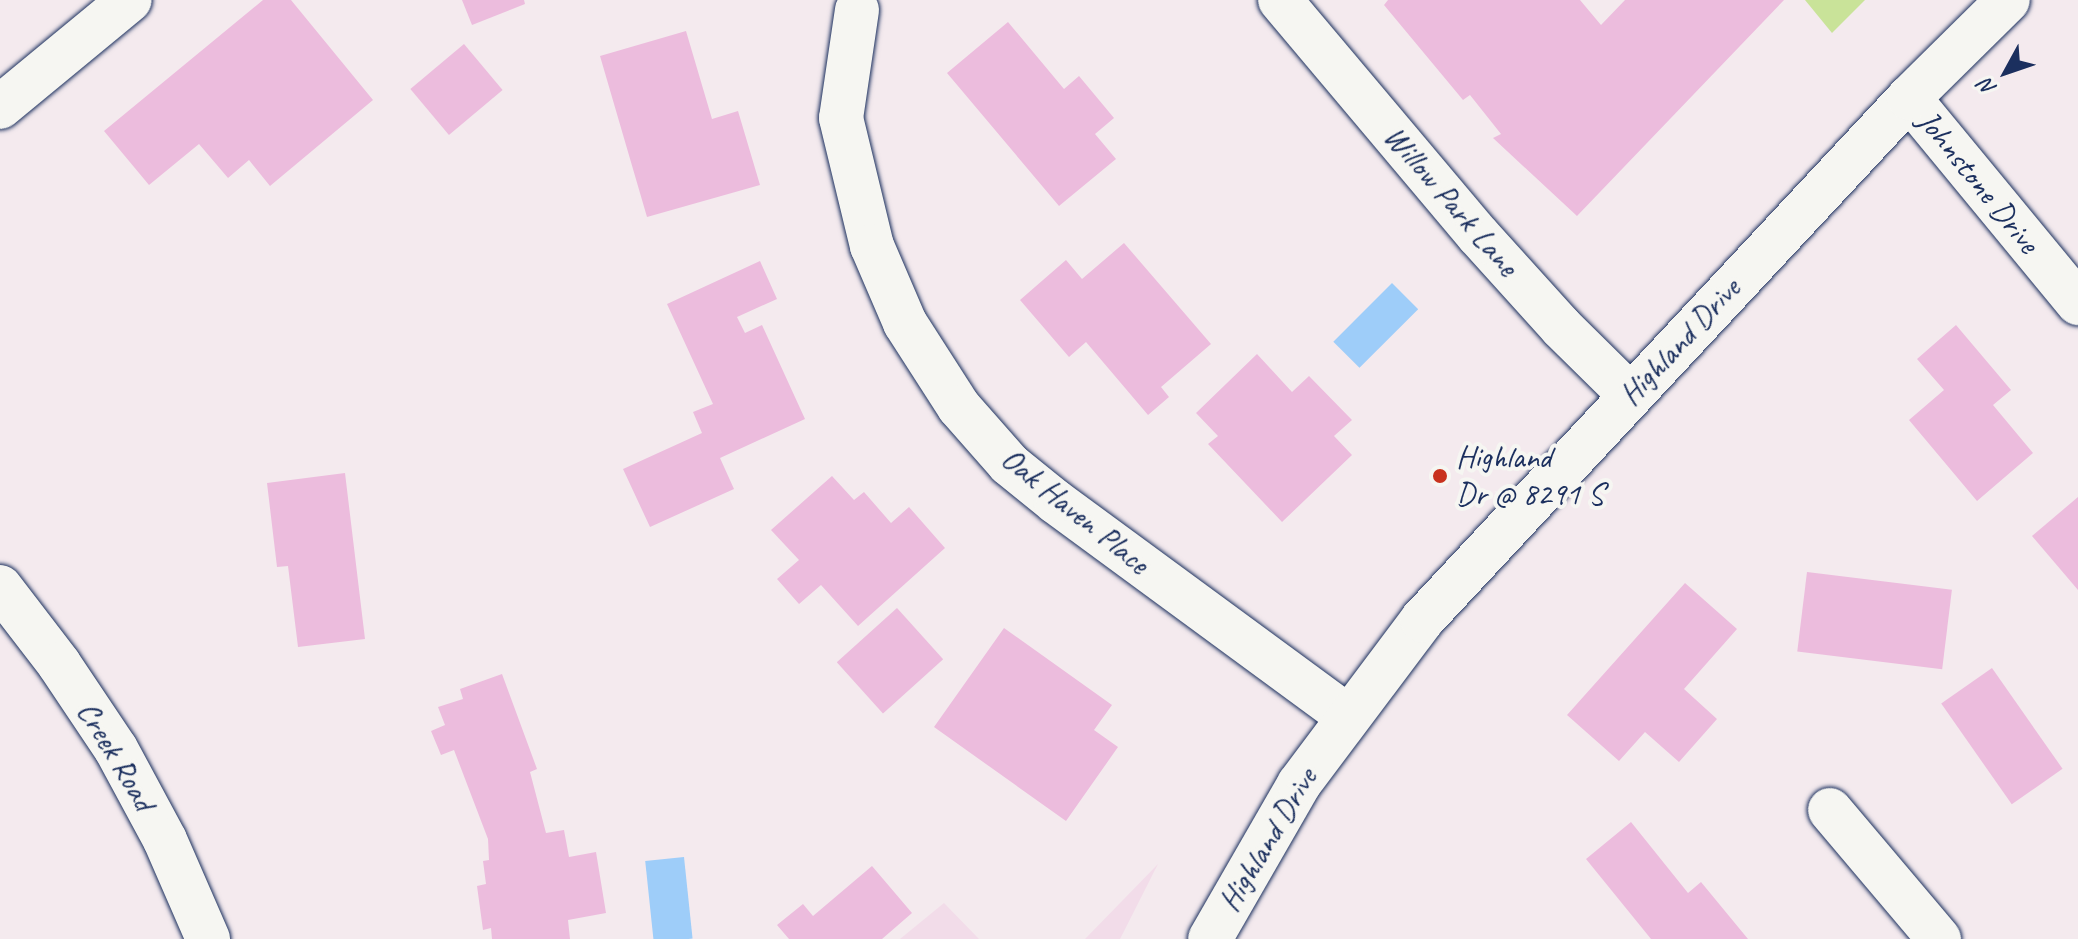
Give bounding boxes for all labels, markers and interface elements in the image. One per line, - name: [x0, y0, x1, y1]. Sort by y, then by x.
- north arrow: [1966, 32, 2046, 112]
- text: N: [1973, 73, 2003, 102]
- street label: Johnstone Drive: [1909, 103, 2047, 261]
- street label: Willow Park Lane: [1375, 118, 1527, 284]
- street label: Highland Drive: [1611, 270, 1749, 414]
- street label: Oak Haven Place: [993, 439, 1157, 583]
- place label: Highland Dr @ 8291 S: [1456, 439, 1603, 514]
- marker: Highland Dr @ 8291 S: [1431, 467, 1449, 485]
- street label: Creek Road: [69, 695, 163, 817]
- street label: Highland Drive: [1210, 761, 1326, 919]

